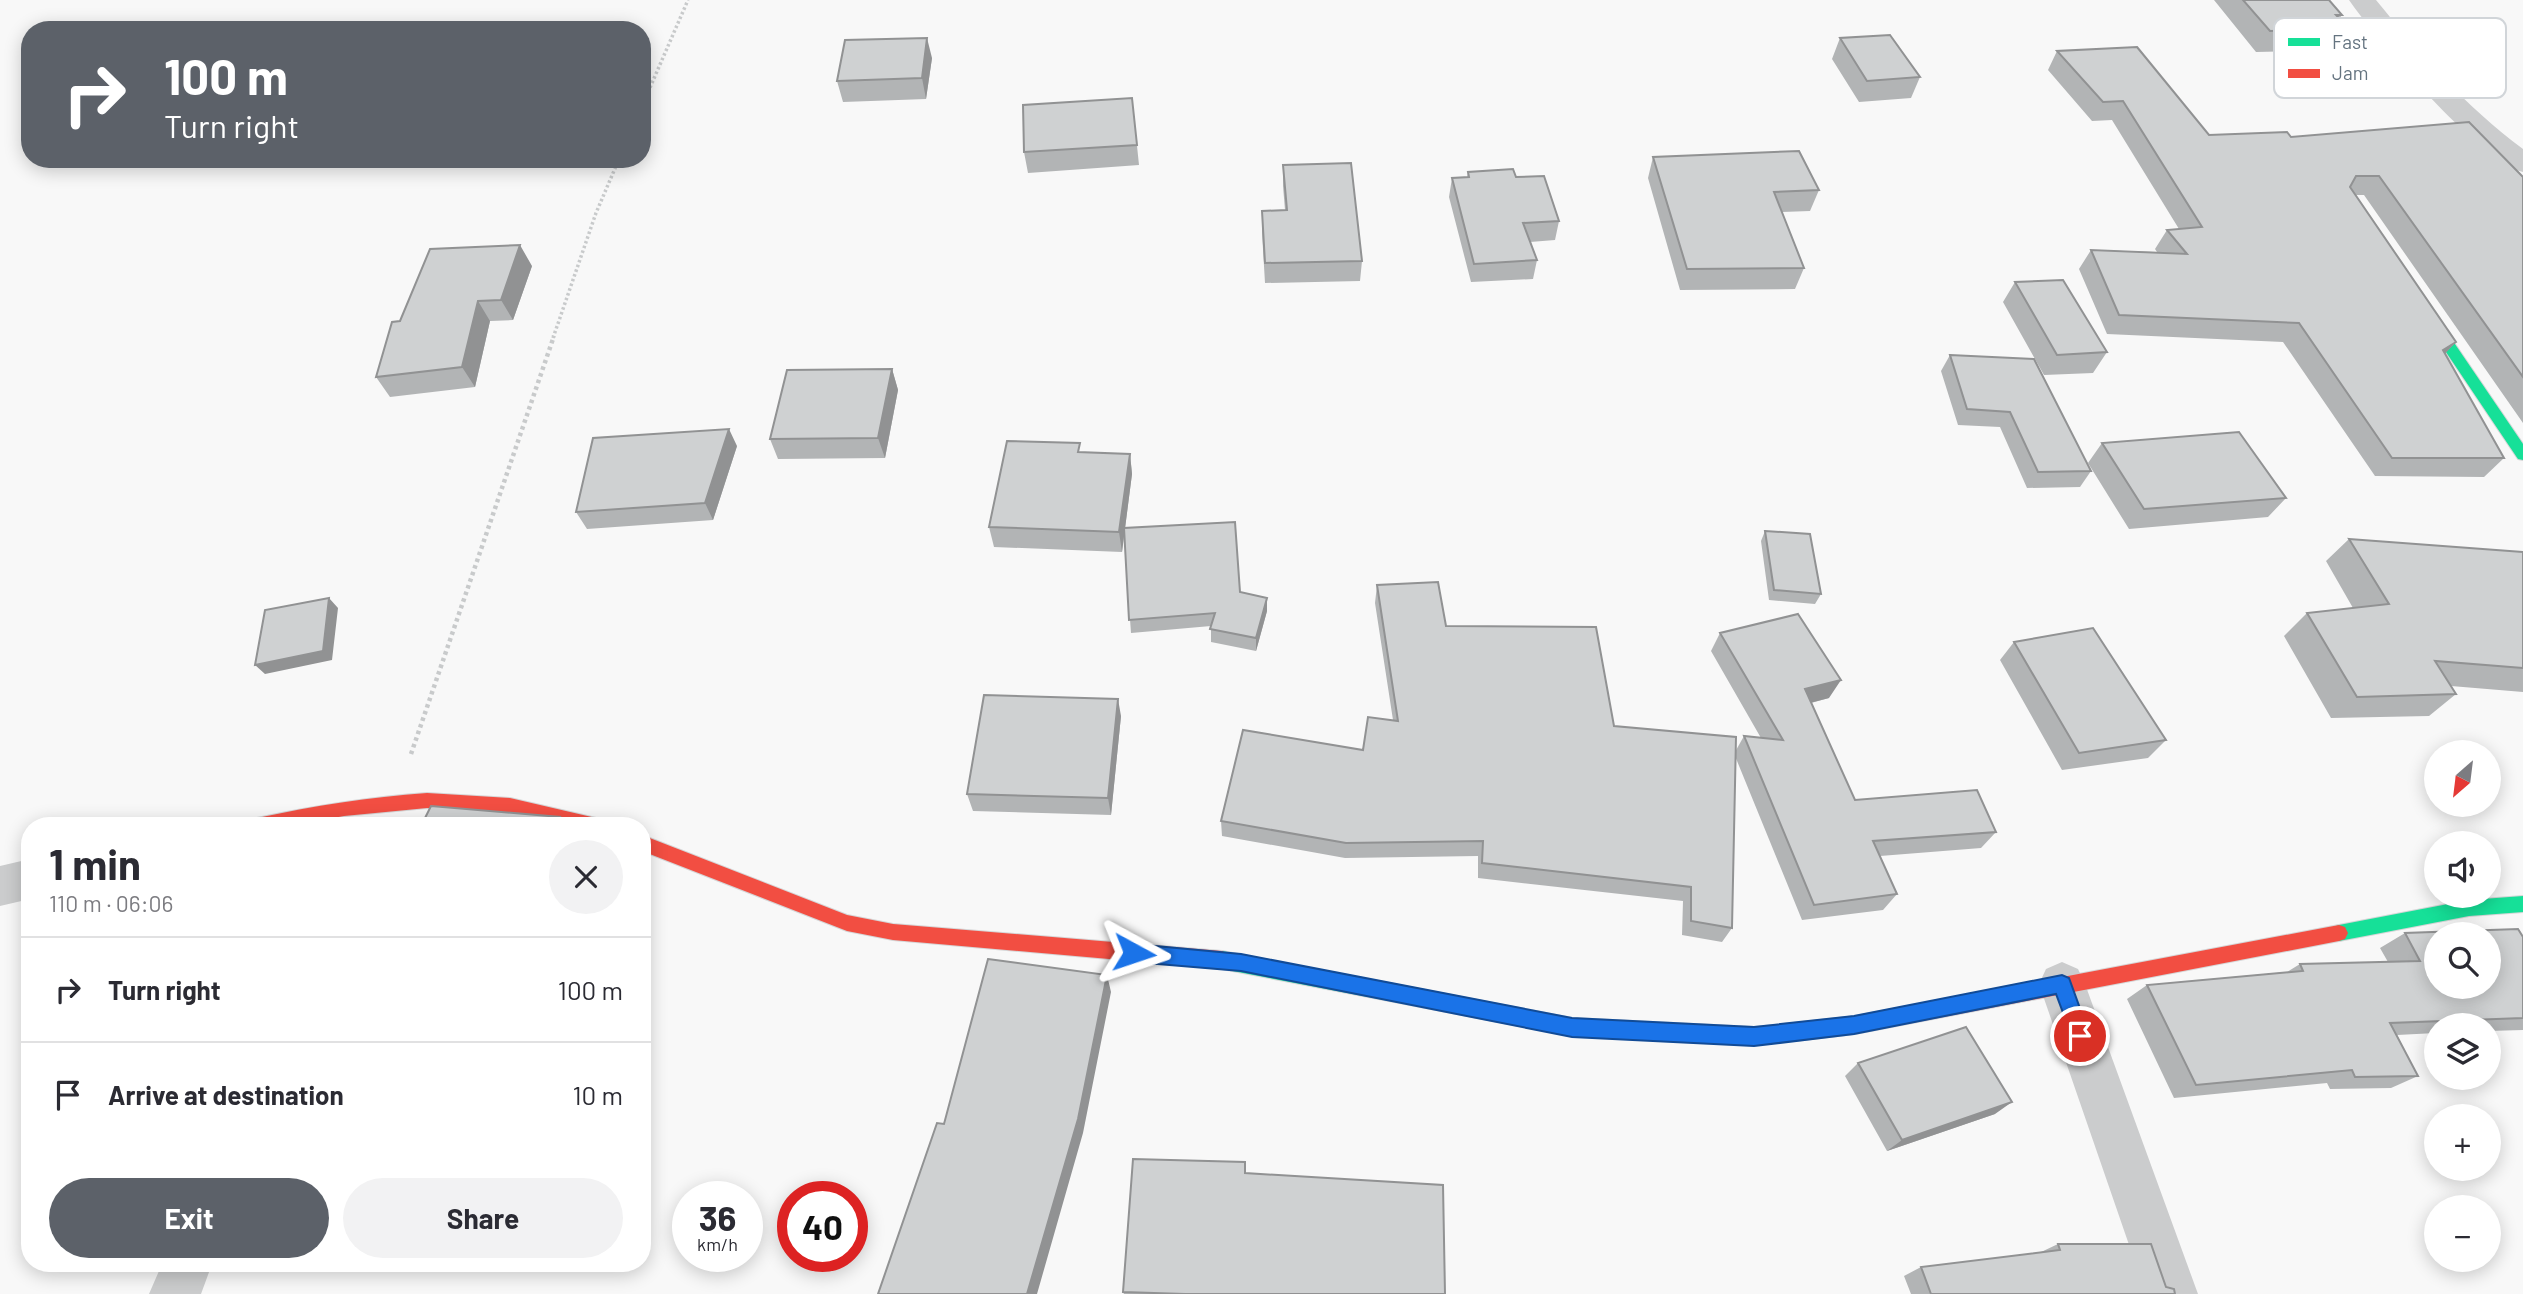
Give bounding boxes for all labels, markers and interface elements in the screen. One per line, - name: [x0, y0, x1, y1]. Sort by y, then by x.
- legend: [2274, 18, 2506, 98]
- text: Fast: [2332, 30, 2368, 53]
- text: 100 m: [164, 46, 288, 105]
- icon: right: [49, 49, 140, 140]
- text: Jam: [2332, 61, 2368, 84]
- text: Turn right: [164, 106, 299, 144]
- north arrow: [2424, 740, 2501, 817]
- map controls: [2424, 740, 2501, 1272]
- button: sound: [2424, 831, 2501, 908]
- text: 1 min: [49, 838, 141, 888]
- button: close: [549, 840, 623, 914]
- text: 110 m · 06:06: [49, 889, 173, 917]
- position arrow: [1097, 916, 1171, 990]
- button: search: [2424, 922, 2501, 999]
- icon: right: [49, 971, 87, 1009]
- text: Turn right: [108, 974, 221, 1005]
- text: 100 m: [558, 974, 623, 1005]
- pin: [2050, 1006, 2110, 1066]
- button: layers: [2424, 1013, 2501, 1090]
- icon: arrive: [2061, 1017, 2099, 1055]
- icon: arrive: [49, 1076, 87, 1114]
- text: Arrive at destination: [108, 1079, 344, 1110]
- text: 10 m: [573, 1079, 623, 1110]
- button: +: [2424, 1104, 2501, 1181]
- button: Exit: [49, 1178, 329, 1258]
- button: Share: [343, 1178, 623, 1258]
- speed limit sign: 40: [777, 1181, 868, 1272]
- button: −: [2424, 1195, 2501, 1272]
- text: 36: [699, 1196, 736, 1238]
- text: km/h: [697, 1233, 738, 1255]

